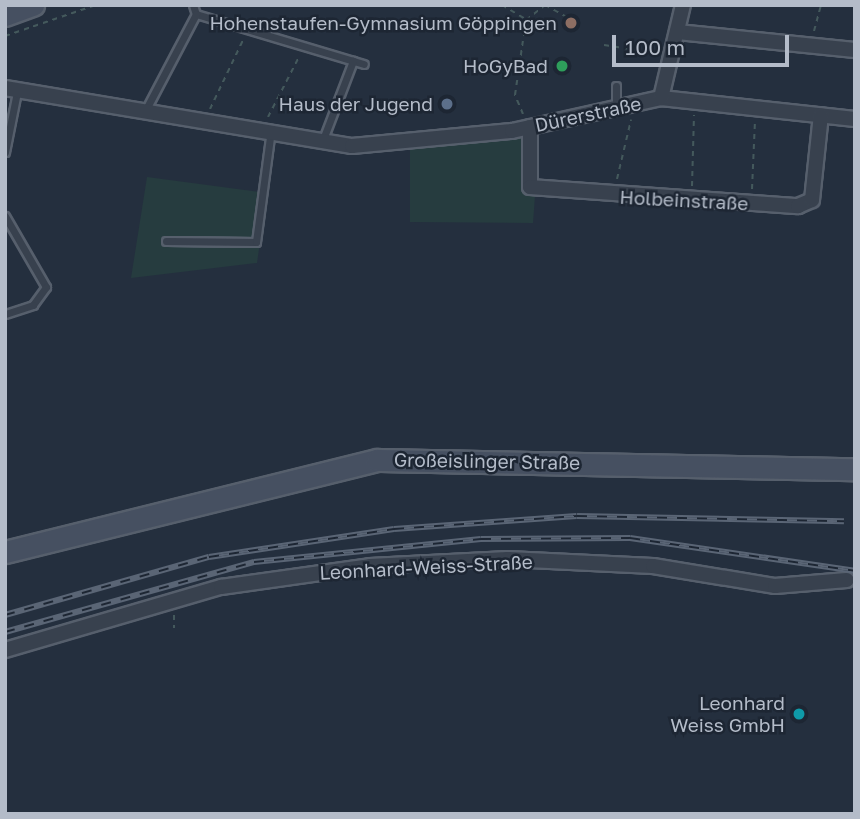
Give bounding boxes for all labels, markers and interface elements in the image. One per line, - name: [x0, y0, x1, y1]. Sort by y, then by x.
- place label: Hohenstaufen-Gymnasium Göppingen: [209, 12, 557, 34]
- marker: Hohenstaufen-Gymnasium Göppingen: [563, 15, 579, 31]
- scale bar: [615, 21, 792, 65]
- text: 100 m: [625, 34, 685, 60]
- place label: HoGyBad: [463, 55, 548, 77]
- marker: HoGyBad: [554, 58, 570, 74]
- street label: Dürerstraße: [533, 92, 643, 136]
- place label: Haus der Jugend: [279, 93, 433, 115]
- marker: Haus der Jugend: [439, 96, 455, 112]
- street label: Holbeinstraße: [619, 185, 749, 215]
- street label: Großeislinger Straße: [394, 448, 580, 474]
- street label: Leonhard-Weiss-Straße: [319, 550, 533, 584]
- place label: Leonhard Weiss GmbH: [670, 692, 785, 736]
- marker: Leonhard Weiss GmbH: [791, 706, 807, 722]

